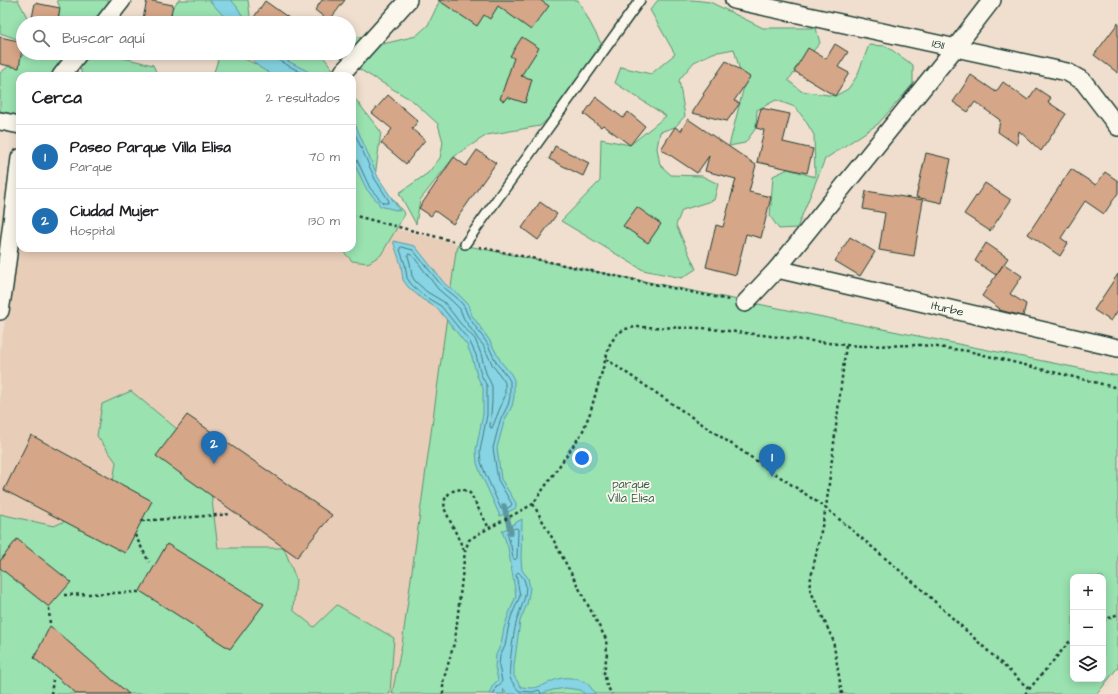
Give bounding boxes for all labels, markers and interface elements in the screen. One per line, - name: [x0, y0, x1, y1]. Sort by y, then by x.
- search box: [16, 16, 356, 60]
- icon: search: [30, 27, 52, 49]
- text: Buscar aquí: [62, 28, 144, 49]
- street label: 1811: [930, 35, 946, 54]
- text: Cerca: [32, 86, 82, 110]
- text: 2 resultados: [266, 89, 340, 107]
- text: Paseo Parque Villa Elisa: [70, 137, 231, 158]
- text: 1: [44, 148, 46, 166]
- text: 70 m: [308, 148, 340, 166]
- text: Parque: [70, 158, 112, 176]
- text: Ciudad Mujer: [70, 201, 159, 222]
- text: 2: [41, 212, 49, 230]
- text: 130 m: [308, 212, 340, 230]
- text: Hospital: [70, 222, 115, 240]
- street label: Iturbe: [930, 297, 966, 321]
- pin: 2: [201, 431, 227, 464]
- pin: 1: [759, 444, 785, 477]
- your location: [572, 448, 592, 468]
- park label: parque Villa Elisa: [608, 476, 654, 507]
- map controls: [1070, 574, 1106, 682]
- button: +: [1070, 574, 1106, 610]
- button: −: [1070, 610, 1106, 646]
- button: layers: [1070, 646, 1106, 682]

